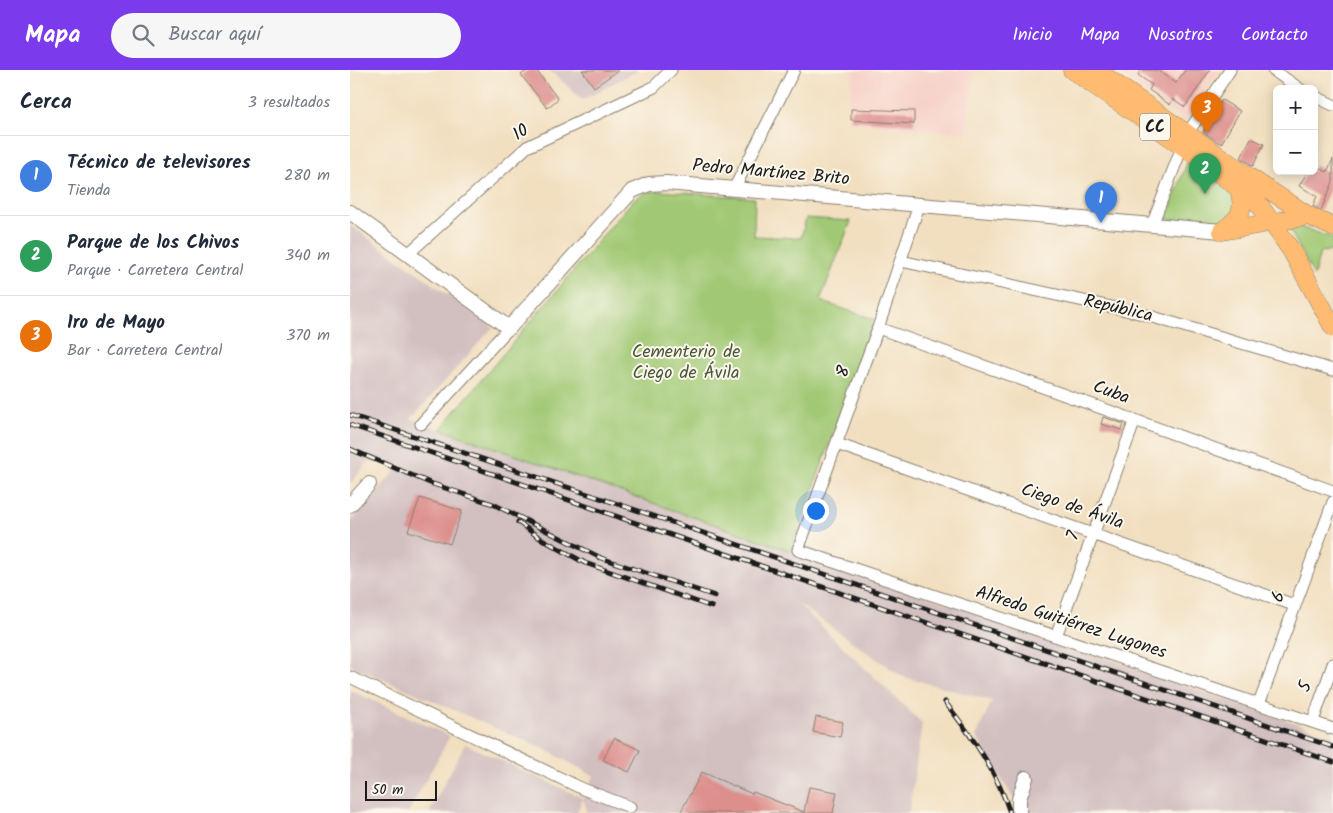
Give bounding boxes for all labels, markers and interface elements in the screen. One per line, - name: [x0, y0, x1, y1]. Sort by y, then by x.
- search box: [111, 13, 461, 58]
- text: Mapa: [25, 16, 81, 55]
- text: Buscar aquí: [169, 20, 261, 50]
- icon: search: [129, 21, 157, 49]
- text: Inicio: [1012, 21, 1052, 50]
- text: Mapa: [1080, 21, 1120, 50]
- text: Nosotros: [1148, 21, 1213, 50]
- text: Contacto: [1241, 21, 1308, 50]
- map controls: [1273, 85, 1318, 175]
- button: +: [1273, 85, 1318, 130]
- text: Cerca: [20, 86, 72, 119]
- text: 3 resultados: [248, 90, 330, 115]
- pin: 3: [1191, 92, 1223, 133]
- road number: CC: [1140, 114, 1170, 140]
- street label: 10: [507, 117, 535, 149]
- button: −: [1273, 130, 1318, 175]
- text: Técnico de televisores: [67, 148, 251, 178]
- street label: Pedro Martínez Brito: [691, 152, 851, 194]
- pin: 2: [1189, 153, 1221, 194]
- text: 1: [34, 163, 38, 188]
- text: 280 m: [284, 163, 330, 188]
- text: Tienda: [67, 178, 111, 203]
- pin: 1: [1085, 182, 1117, 223]
- text: Parque de los Chivos: [67, 228, 239, 258]
- text: 2: [31, 243, 41, 268]
- text: 340 m: [285, 243, 330, 268]
- text: Parque · Carretera Central: [67, 258, 243, 283]
- street label: República: [1080, 287, 1156, 331]
- text: 1ro de Mayo: [67, 308, 165, 338]
- text: 3: [32, 323, 40, 348]
- text: 370 m: [286, 323, 330, 348]
- text: Bar · Carretera Central: [67, 338, 222, 363]
- park label: Cementerio de Ciego de Ávila: [632, 338, 740, 388]
- street label: 8: [829, 362, 860, 382]
- street label: Cuba: [1088, 373, 1134, 413]
- street label: Ciego de Ávila: [1017, 476, 1127, 538]
- your location: [803, 498, 829, 524]
- street label: 7: [1059, 526, 1089, 545]
- street label: Alfredo Guitiérrez Lugones: [972, 578, 1171, 668]
- street label: 6: [1264, 587, 1294, 607]
- street label: 5: [1291, 676, 1322, 697]
- scale bar: [365, 778, 438, 801]
- text: 50 m: [372, 779, 403, 801]

